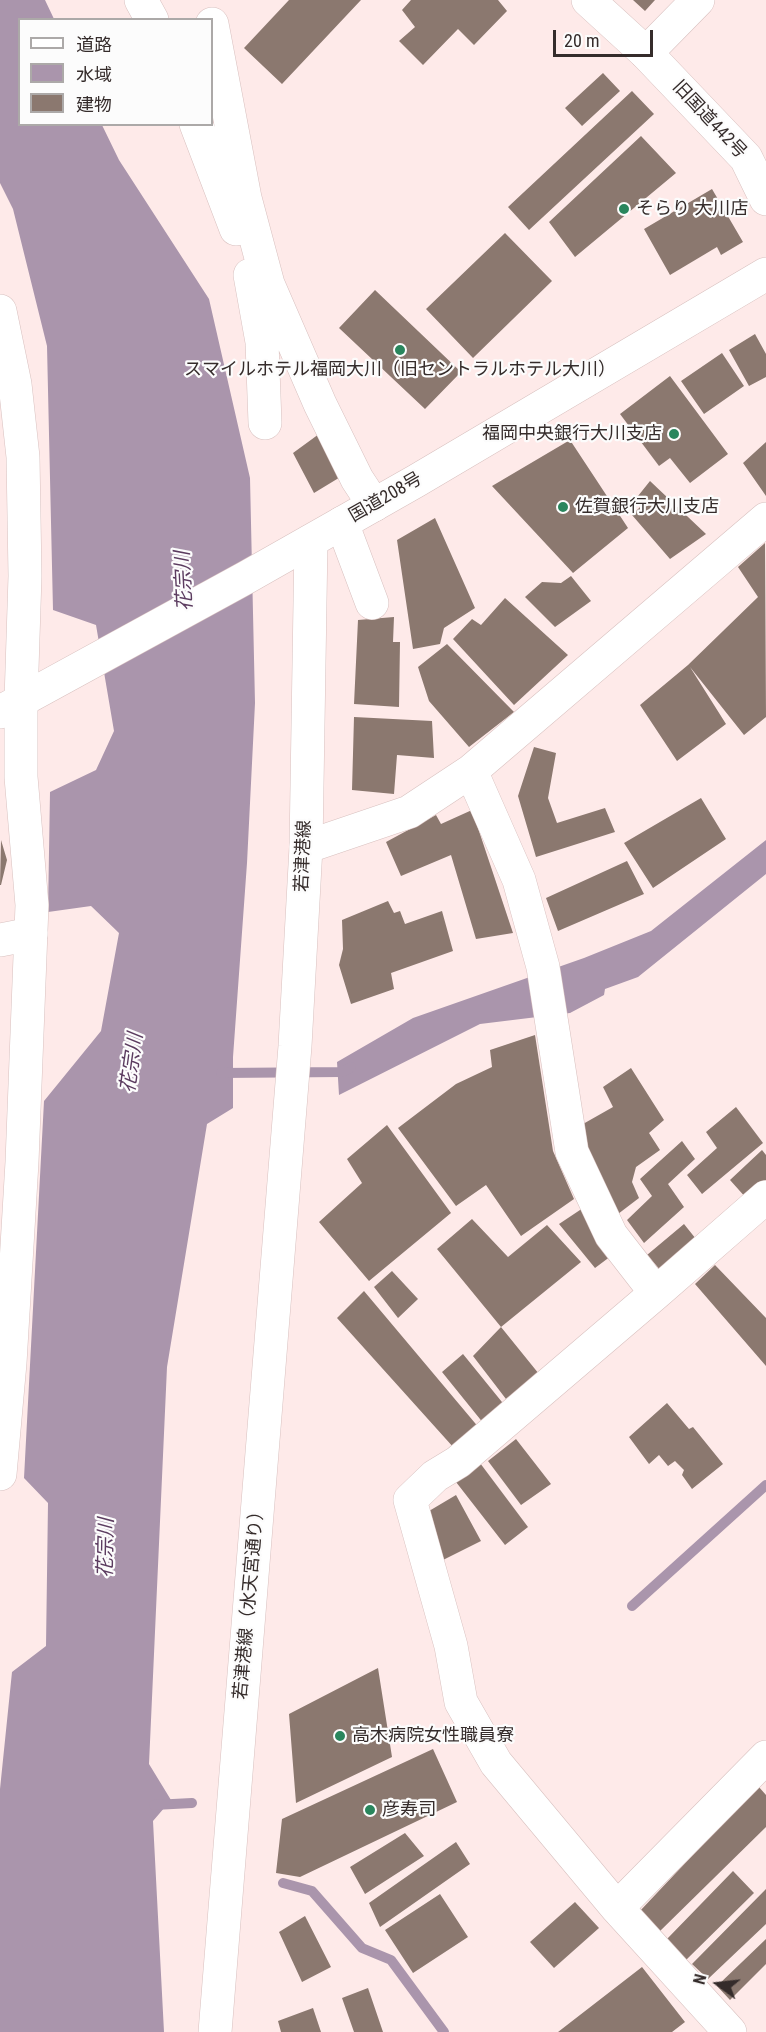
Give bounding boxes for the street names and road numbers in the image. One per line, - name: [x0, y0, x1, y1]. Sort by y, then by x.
- street label: 旧国道442号: [667, 77, 751, 163]
- street label: 国道208号: [346, 468, 426, 528]
- street label: 若津港線: [292, 820, 316, 892]
- street label: 若津港線（水天宮通り）: [231, 1501, 269, 1701]

